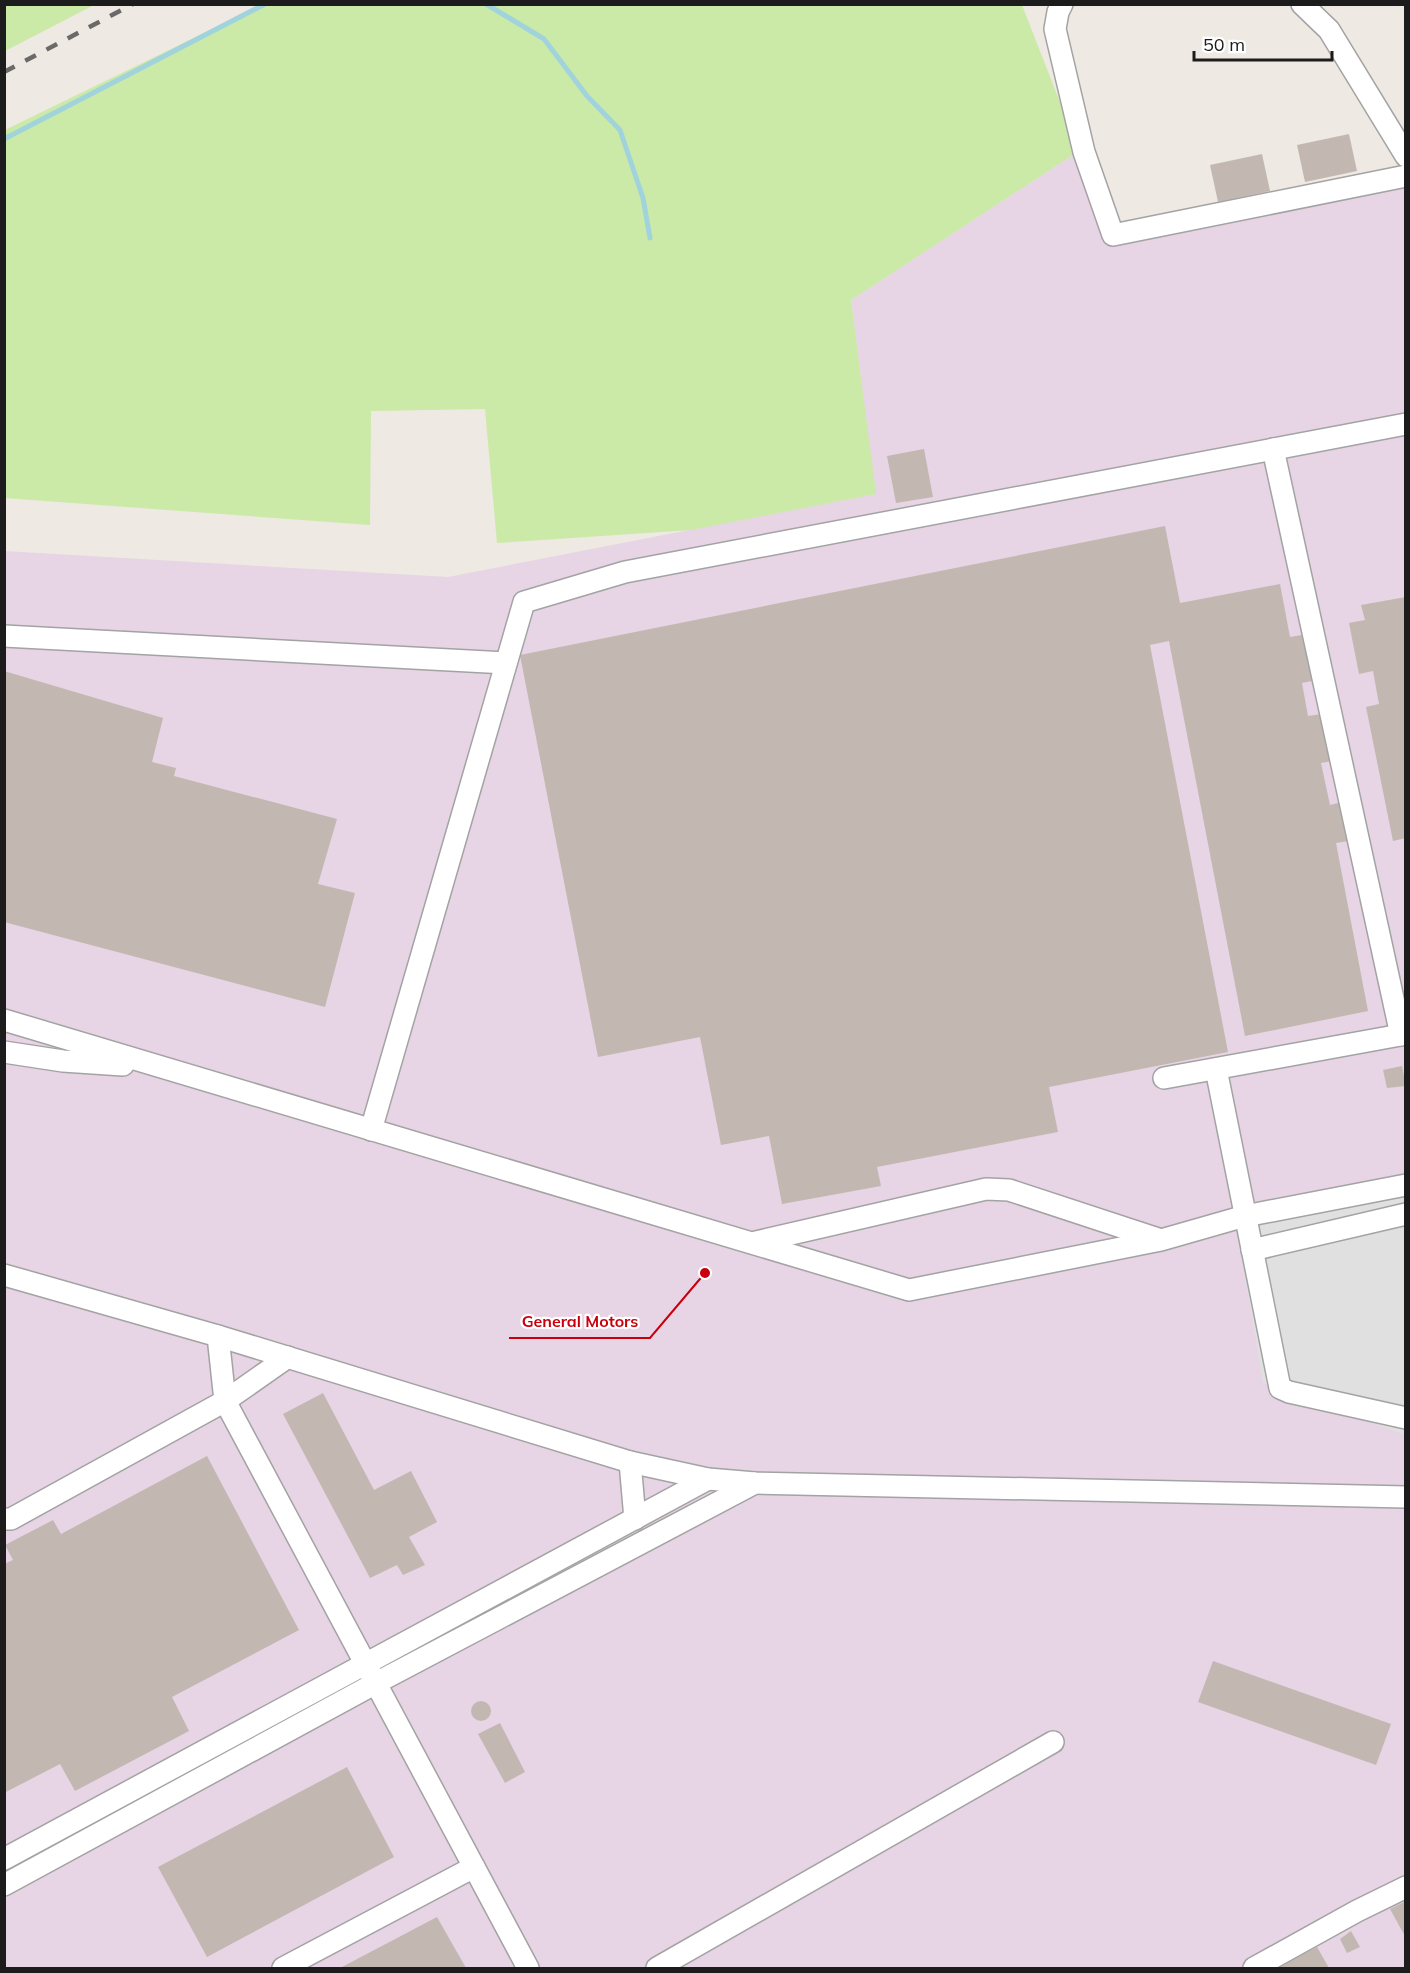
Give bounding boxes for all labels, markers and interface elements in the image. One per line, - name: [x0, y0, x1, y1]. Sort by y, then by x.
- scale bar: [1194, 24, 1332, 62]
- text: 50 m: [1203, 33, 1245, 56]
- callout: General Motors: [509, 1304, 650, 1338]
- text: General Motors: [522, 1311, 638, 1331]

